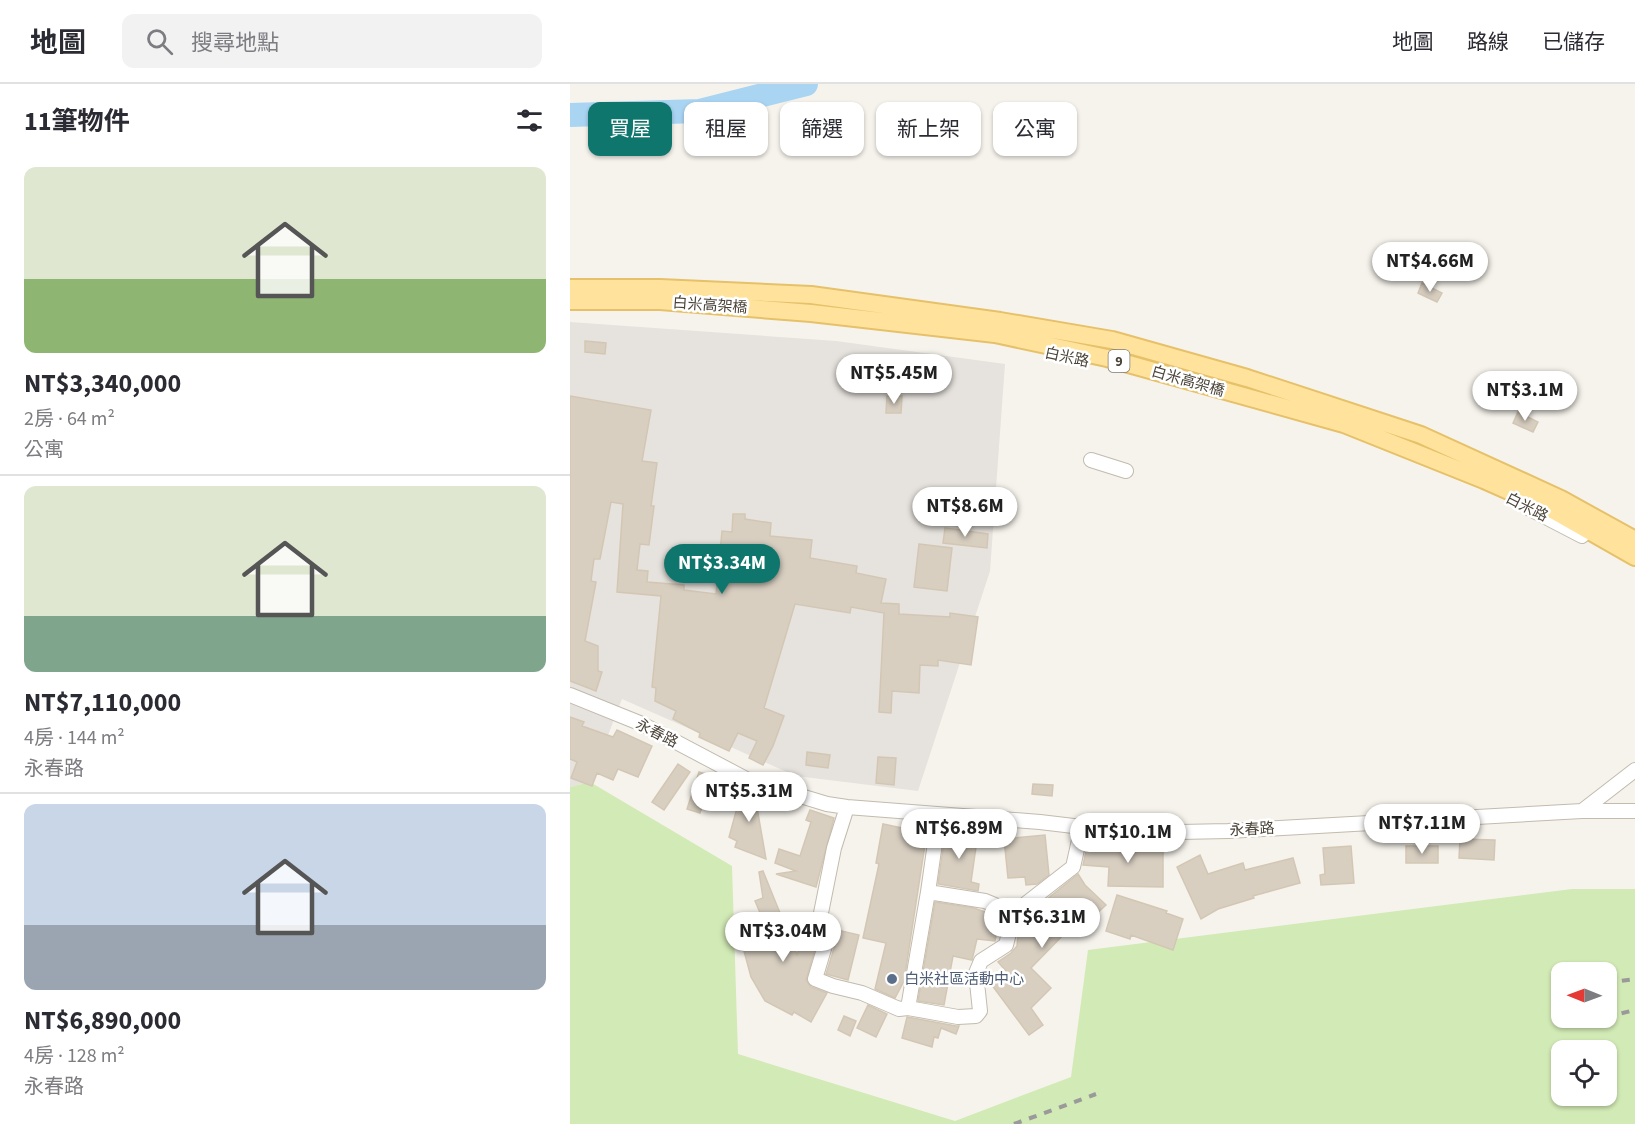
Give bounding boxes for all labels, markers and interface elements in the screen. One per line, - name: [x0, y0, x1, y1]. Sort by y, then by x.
- search box: [122, 14, 542, 68]
- text: 地圖: [30, 23, 86, 63]
- icon: search: [143, 25, 176, 58]
- text: 搜尋地點: [191, 27, 279, 59]
- text: 地圖: [1392, 27, 1434, 57]
- text: 路線: [1467, 27, 1509, 57]
- text: 已儲存: [1542, 27, 1605, 57]
- chip: 買屋: [588, 102, 672, 156]
- chip: 租屋: [684, 102, 768, 156]
- chip: 篩選: [780, 102, 864, 156]
- chip: 新上架: [876, 102, 981, 156]
- chip: 公寓: [993, 102, 1077, 156]
- text: 11筆物件: [24, 103, 129, 140]
- icon: filters: [513, 104, 546, 137]
- icon: home: [231, 206, 339, 314]
- pin: NT$4.66M: [1368, 242, 1492, 293]
- text: NT$4.66M: [1386, 247, 1474, 275]
- street label: 白米高架橋: [672, 292, 748, 319]
- street label: 白米路: [1043, 343, 1091, 372]
- road number: 9: [1108, 350, 1130, 372]
- pin: NT$5.45M: [832, 354, 956, 405]
- text: NT$5.45M: [850, 359, 938, 387]
- street label: 白米高架橋: [1149, 361, 1227, 402]
- text: NT$3,340,000: [24, 365, 181, 402]
- pin: NT$3.1M: [1470, 371, 1580, 422]
- text: NT$3.1M: [1486, 376, 1564, 404]
- text: 2房 · 64 m²: [24, 405, 115, 433]
- text: 公寓: [24, 436, 64, 464]
- pin: NT$8.6M: [910, 487, 1020, 538]
- street label: 白米路: [1502, 488, 1552, 527]
- text: NT$8.6M: [926, 492, 1004, 520]
- icon: home: [231, 525, 339, 633]
- pin: NT$3.34M: [660, 544, 784, 595]
- text: NT$3.34M: [678, 549, 766, 577]
- text: NT$7,110,000: [24, 684, 181, 721]
- street label: 永春路: [632, 714, 682, 753]
- text: 4房 · 144 m²: [24, 724, 125, 752]
- text: 永春路: [24, 755, 84, 783]
- pin: NT$5.31M: [687, 772, 811, 823]
- text: NT$5.31M: [705, 777, 793, 805]
- pin: NT$7.11M: [1360, 804, 1484, 855]
- pin: NT$6.89M: [897, 809, 1021, 860]
- text: NT$7.11M: [1378, 809, 1466, 837]
- pin: NT$10.1M: [1066, 813, 1190, 864]
- text: NT$6.89M: [915, 814, 1003, 842]
- text: NT$10.1M: [1084, 818, 1172, 846]
- street label: 永春路: [1229, 818, 1275, 841]
- icon: home: [231, 843, 339, 951]
- pin: NT$6.31M: [980, 898, 1104, 949]
- text: NT$6.31M: [998, 903, 1086, 931]
- pin: NT$3.04M: [721, 912, 845, 963]
- text: NT$3.04M: [739, 917, 827, 945]
- north arrow: [1551, 962, 1617, 1028]
- map controls: [1551, 962, 1617, 1106]
- place label: 白米社區活動中心: [904, 969, 1024, 990]
- marker: 白米社區活動中心: [885, 972, 899, 986]
- text: NT$6,890,000: [24, 1002, 181, 1039]
- button: locate: [1551, 1040, 1617, 1106]
- text: 4房 · 128 m²: [24, 1042, 125, 1070]
- text: 永春路: [24, 1073, 84, 1101]

